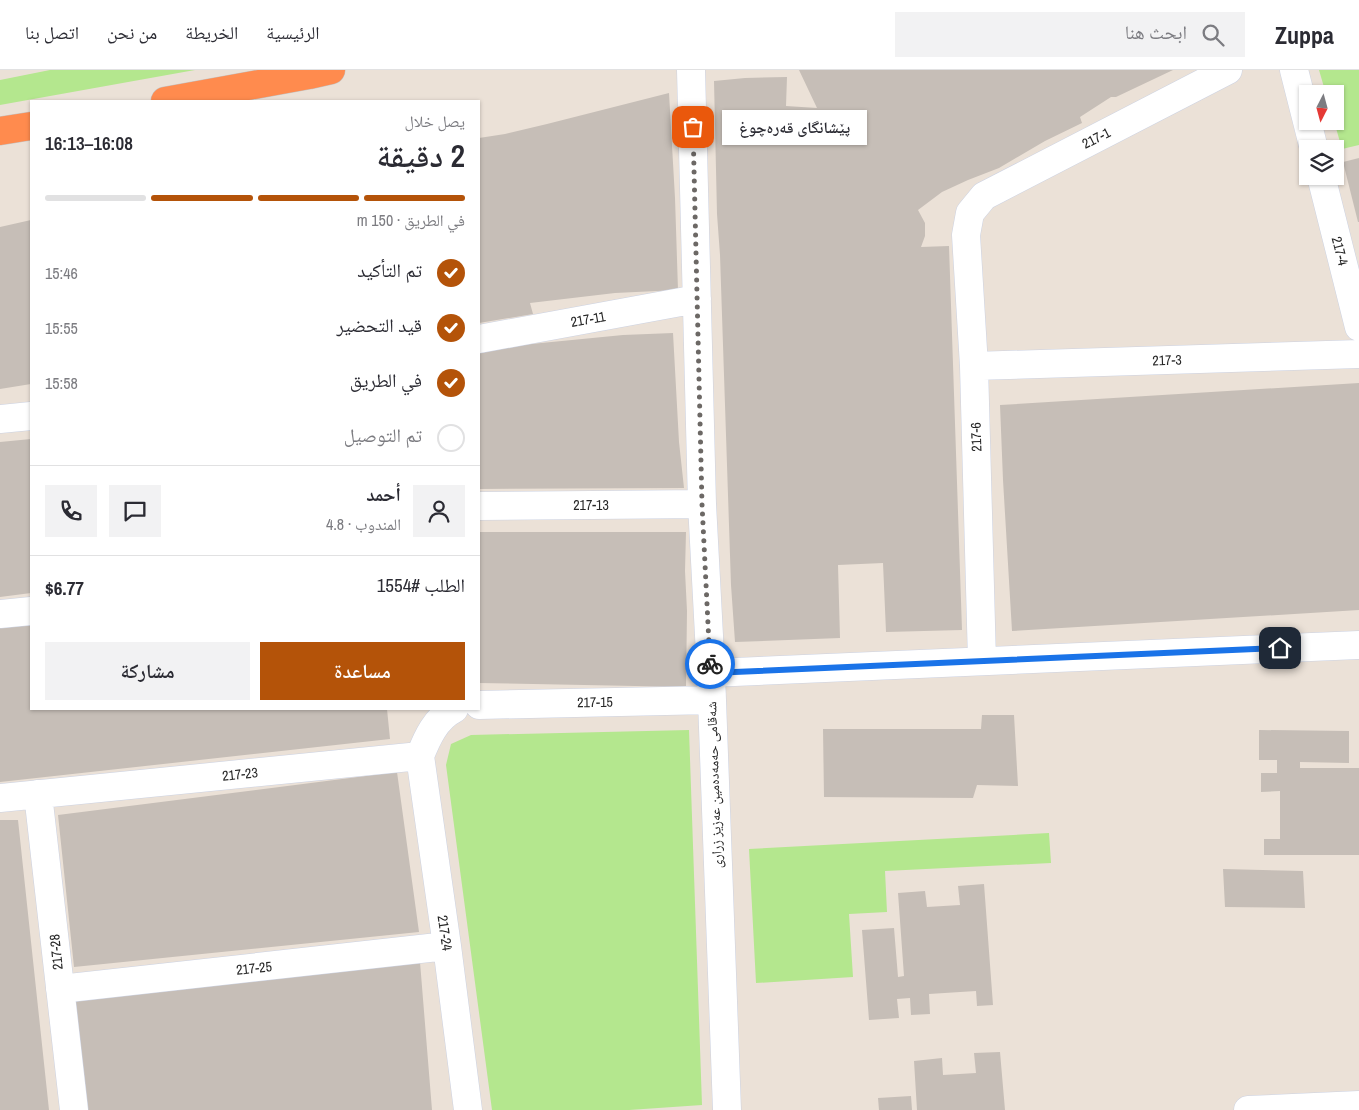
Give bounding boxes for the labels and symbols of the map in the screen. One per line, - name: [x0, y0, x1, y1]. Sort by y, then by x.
- north arrow: [1299, 85, 1344, 130]
- pin: [672, 106, 714, 148]
- callout: پێشانگای قەرەچوغ: [723, 110, 868, 144]
- street label: 217-1: [1079, 123, 1114, 153]
- street label: 217-4: [1328, 235, 1352, 268]
- street label: 217-11: [569, 307, 607, 331]
- street label: 217-3: [1152, 350, 1182, 370]
- street label: 217-6: [966, 422, 986, 452]
- street label: 217-13: [573, 496, 609, 514]
- pin: [1259, 627, 1301, 669]
- courier: [685, 639, 735, 689]
- street label: 217-15: [577, 693, 613, 711]
- street label: شەقامی حەمەدەمین عەزیز زراری: [702, 701, 726, 869]
- street label: 217-23: [221, 763, 259, 785]
- street label: 217-24: [434, 914, 456, 953]
- street label: 217-28: [45, 933, 67, 971]
- street label: 217-25: [235, 957, 273, 979]

